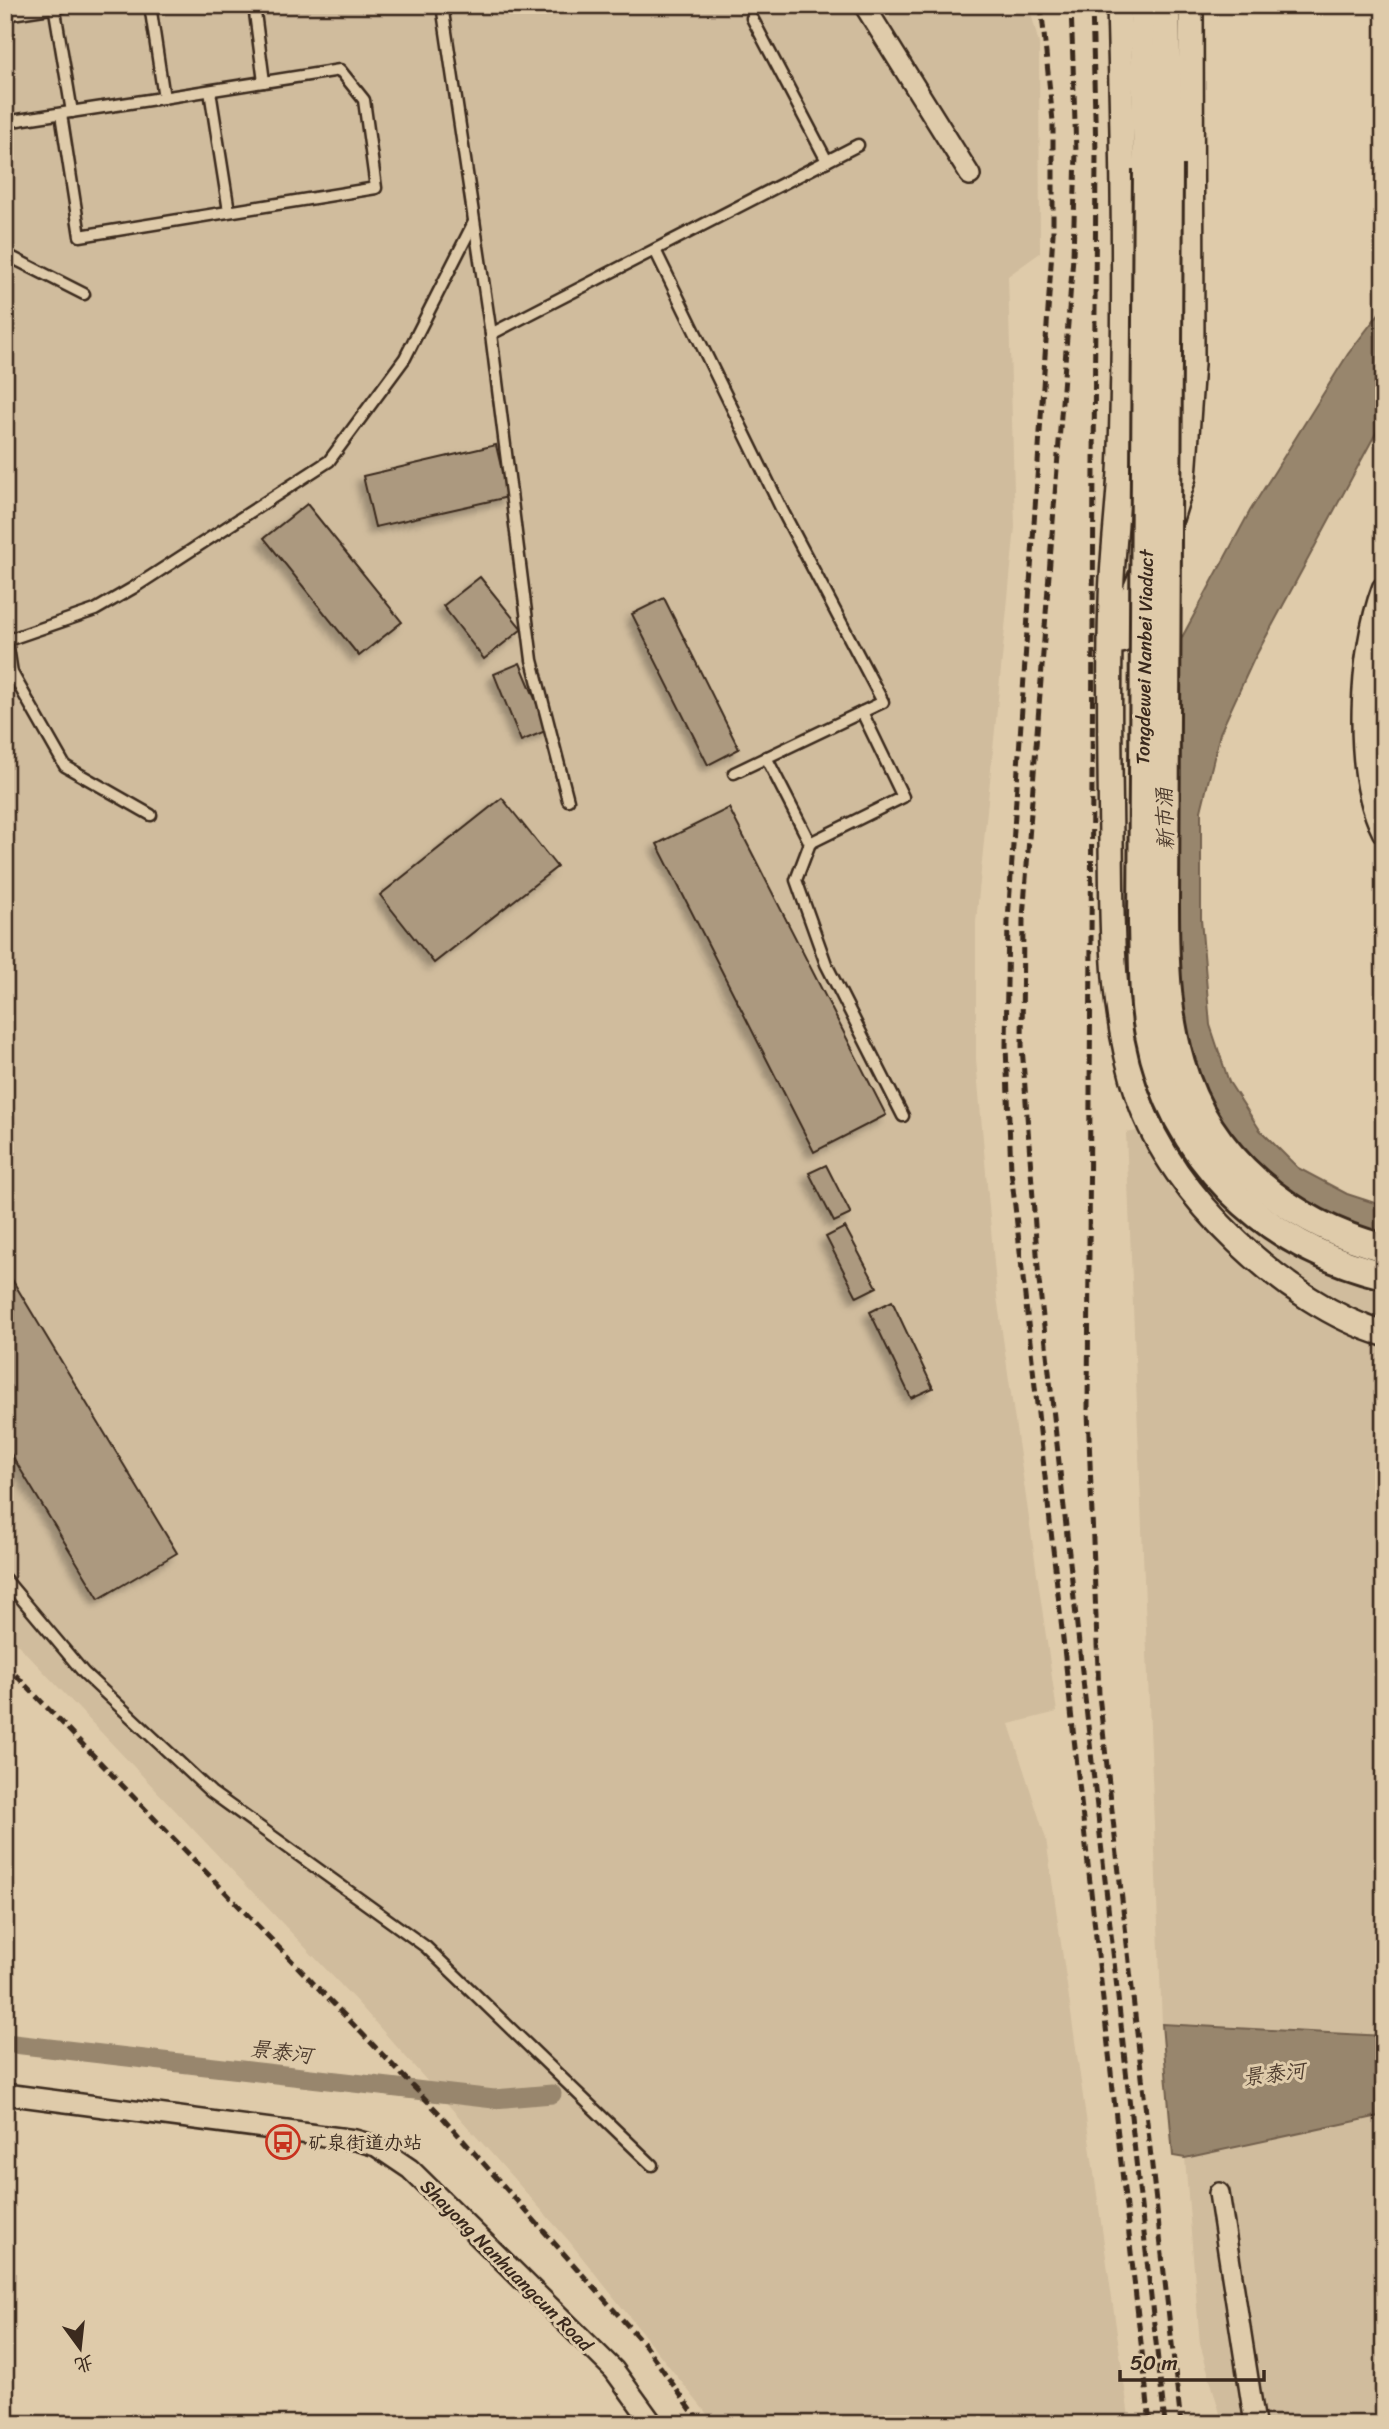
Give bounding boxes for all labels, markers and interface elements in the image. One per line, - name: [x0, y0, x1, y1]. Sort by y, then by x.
- street label: Tongdewei Nanbei Viaduct: [1126, 548, 1163, 765]
- water label: 新市涌: [1145, 786, 1185, 851]
- water label: 景泰河: [247, 2029, 318, 2075]
- water label: 景泰河: [1240, 2051, 1311, 2097]
- bus stop icon: 矿泉街道办站: [264, 2123, 302, 2161]
- place label: 矿泉街道办站: [308, 2126, 422, 2159]
- street label: Shayong Nanhuangcun Road: [412, 2171, 602, 2360]
- north arrow: [46, 2314, 116, 2384]
- scale bar: [1120, 2338, 1263, 2382]
- text: 50 m: [1130, 2344, 1178, 2382]
- text: 北: [71, 2346, 98, 2382]

